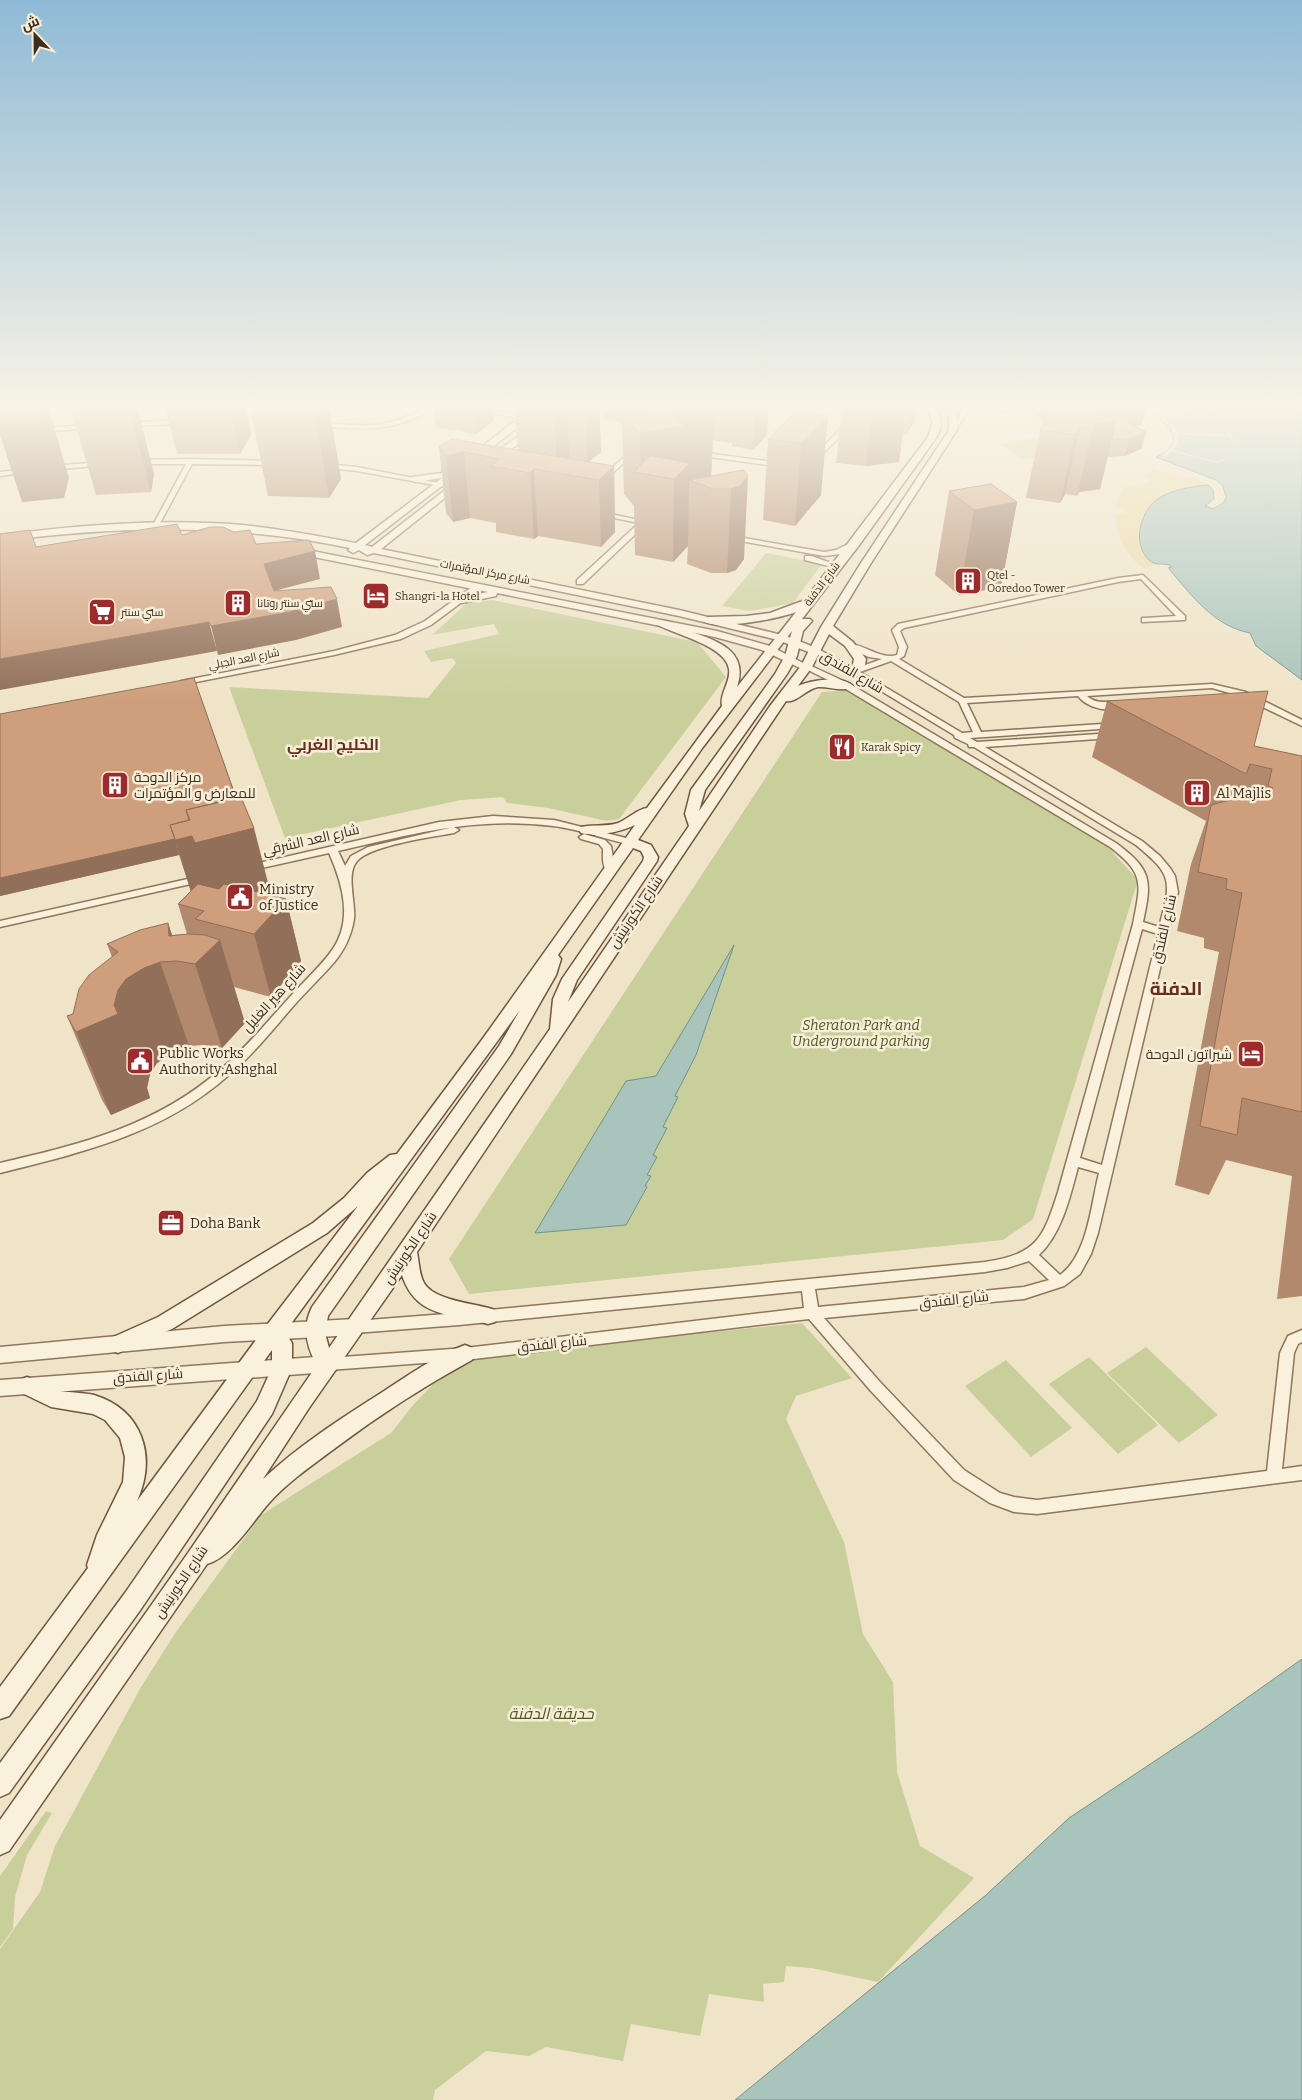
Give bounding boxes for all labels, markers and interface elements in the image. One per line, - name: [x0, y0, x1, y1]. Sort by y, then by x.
- north arrow: [10, 10, 60, 60]
- text: ش: [19, 12, 42, 35]
- street label: شارع مركز المؤتمرات: [439, 557, 531, 588]
- street label: شارع الدفنة: [801, 559, 844, 609]
- building icon: Qtel - Ooredoo Tower: [953, 566, 983, 596]
- place label: Qtel - Ooredoo Tower: [987, 569, 1065, 595]
- hotel icon: Shangri-la Hotel: [361, 581, 391, 611]
- building icon: ستي سنتر روتانا: [223, 588, 253, 618]
- place label: Shangri-la Hotel: [395, 590, 480, 603]
- supermarket icon: ستي سنتر: [87, 597, 117, 627]
- place label: ستي سنتر روتانا: [257, 597, 323, 612]
- place label: ستي سنتر: [120, 606, 163, 621]
- street label: شارع العد الجبلي: [207, 646, 281, 674]
- street label: شارع الفندق: [817, 647, 887, 697]
- restaurant icon: Karak Spicy: [827, 732, 857, 762]
- district label: الخليج الغربي: [287, 735, 379, 757]
- place label: Karak Spicy: [861, 741, 921, 754]
- place label: مركز الدوحة للمعارض و المؤتمرات: [134, 769, 256, 802]
- building icon: مركز الدوحة للمعارض و المؤتمرات: [100, 770, 130, 800]
- building icon: Al Majlis: [1182, 778, 1212, 808]
- place label: Al Majlis: [1216, 785, 1271, 802]
- street label: شارع العد الشرقي: [261, 821, 362, 862]
- street label: شارع الكورنيش: [606, 872, 666, 952]
- place label: Ministry of Justice: [259, 881, 318, 914]
- public building icon: Ministry of Justice: [225, 882, 255, 912]
- street label: شارع الفندق: [1148, 893, 1180, 965]
- street label: شارع هير الغليل: [239, 960, 309, 1036]
- district label: الدفنة: [1150, 977, 1202, 1000]
- park label: Sheraton Park and Underground parking: [792, 1017, 930, 1050]
- hotel icon: شيراتون الدوحة: [1236, 1039, 1266, 1069]
- place label: Public Works Authority;Ashghal: [159, 1045, 277, 1078]
- public building icon: Public Works Authority;Ashghal: [125, 1046, 155, 1076]
- place label: شيراتون الدوحة: [1146, 1046, 1232, 1063]
- office icon: Doha Bank: [156, 1208, 186, 1238]
- street label: شارع الكورنيش: [380, 1208, 440, 1288]
- place label: Doha Bank: [190, 1215, 260, 1232]
- street label: شارع الفندق: [918, 1288, 990, 1312]
- street label: شارع الفندق: [516, 1332, 588, 1356]
- street label: شارع الفندق: [112, 1365, 184, 1387]
- street label: شارع الكورنيش: [151, 1542, 211, 1622]
- park label: حديقة الدفنة: [508, 1704, 595, 1723]

